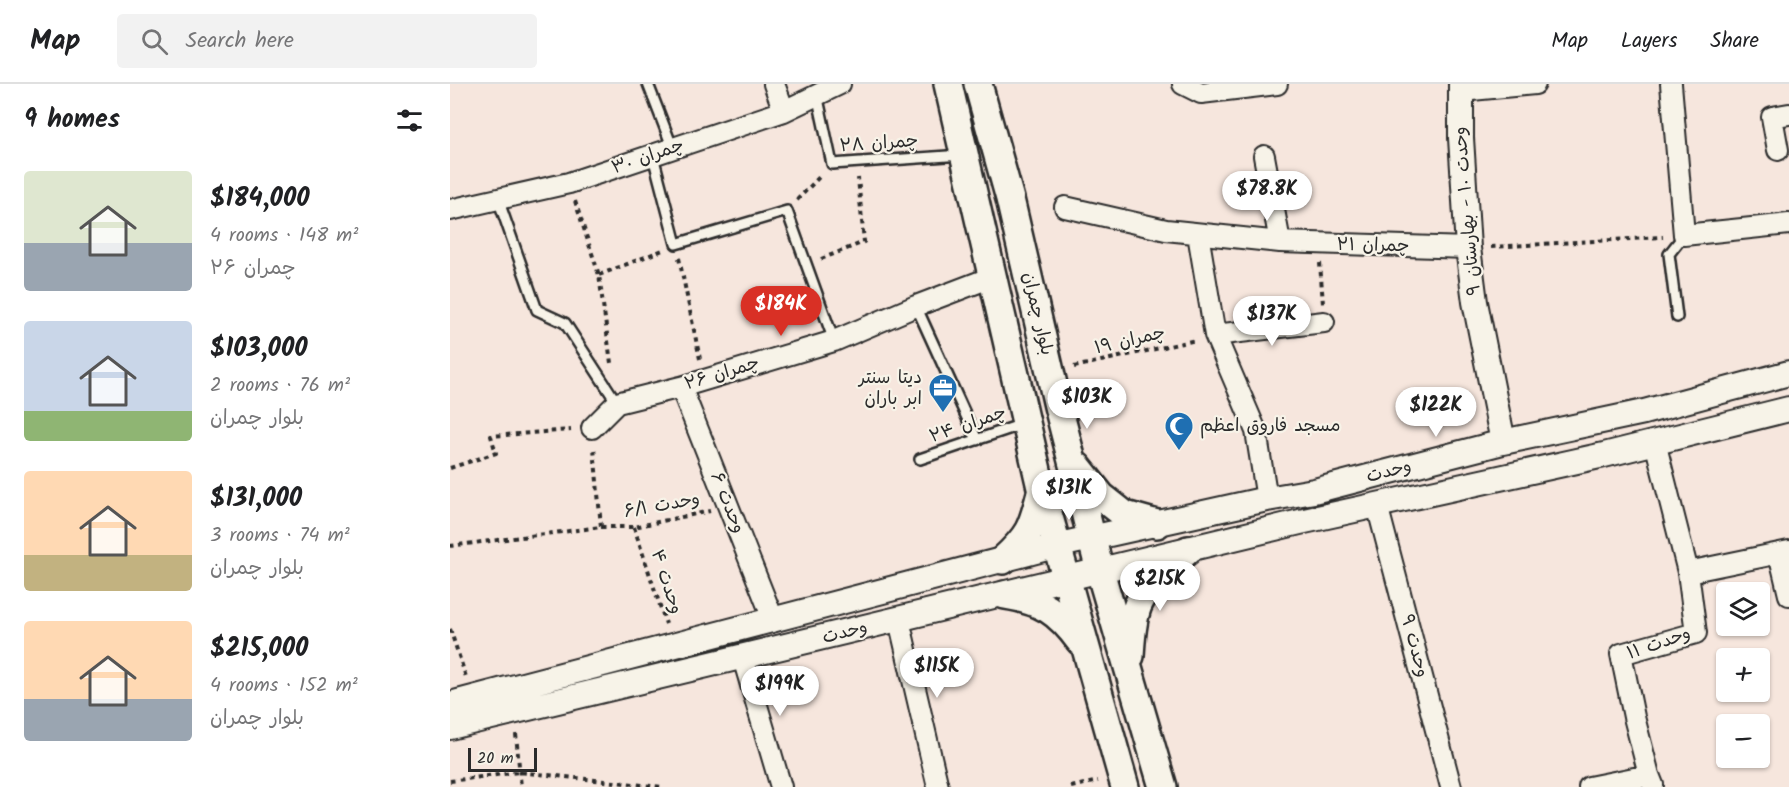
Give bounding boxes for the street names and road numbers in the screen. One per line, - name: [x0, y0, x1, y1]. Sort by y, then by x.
- street label: وحدت ۱۰ - بهارستان ۹: [1446, 125, 1490, 297]
- street label: چمران ۲۸: [839, 127, 919, 161]
- street label: چمران ۳۰: [608, 131, 688, 183]
- street label: چمران ۲۱: [1336, 231, 1410, 261]
- street label: بلوار چمران: [1013, 270, 1061, 358]
- street label: چمران ۱۹: [1092, 319, 1168, 363]
- street label: چمران ۲۶: [681, 349, 763, 399]
- street label: چمران ۲۴: [926, 398, 1010, 452]
- street label: وحدت: [1363, 452, 1415, 492]
- street label: وحدت ۶: [702, 468, 752, 538]
- street label: وحدت ۶/۱: [622, 485, 702, 527]
- street label: وحدت ۴: [642, 546, 690, 618]
- street label: وحدت ۹: [1392, 611, 1436, 681]
- street label: وحدت: [819, 613, 871, 653]
- street label: وحدت ۱۱: [1623, 620, 1695, 668]

